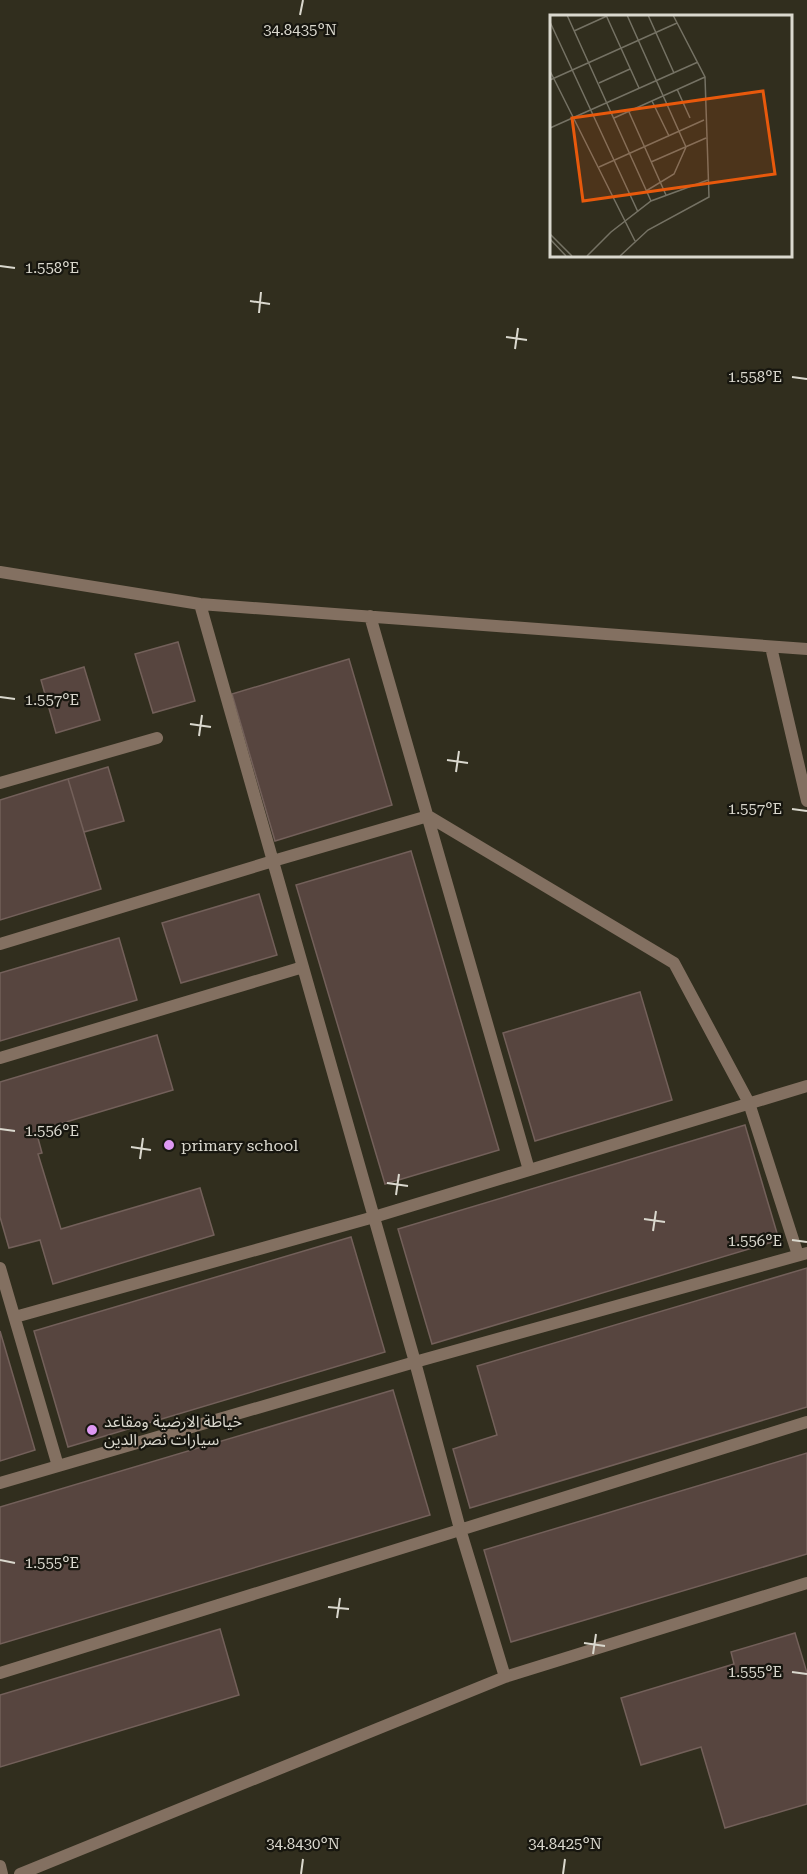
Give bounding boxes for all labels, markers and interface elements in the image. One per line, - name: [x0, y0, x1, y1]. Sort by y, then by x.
- inset map: [550, 15, 792, 256]
- text: 34.8435°N: [263, 21, 337, 39]
- text: 1.558°E: [25, 259, 79, 277]
- text: 1.558°E: [728, 368, 782, 386]
- text: 1.557°E: [25, 691, 79, 709]
- text: 1.557°E: [728, 800, 782, 818]
- text: 1.556°E: [25, 1122, 79, 1140]
- place label: primary school: [181, 1136, 298, 1155]
- marker: primary school: [162, 1138, 176, 1152]
- text: 1.556°E: [728, 1232, 782, 1250]
- place label: خياطة الارضية ومقاعد سيارات نصر الدين: [104, 1412, 242, 1449]
- marker: خياطة الارضية ومقاعد سيارات نصر الدين: [85, 1423, 99, 1437]
- text: 1.555°E: [25, 1554, 79, 1572]
- text: 1.555°E: [728, 1663, 782, 1681]
- text: 34.8430°N: [266, 1835, 340, 1853]
- text: 34.8425°N: [528, 1835, 602, 1853]

